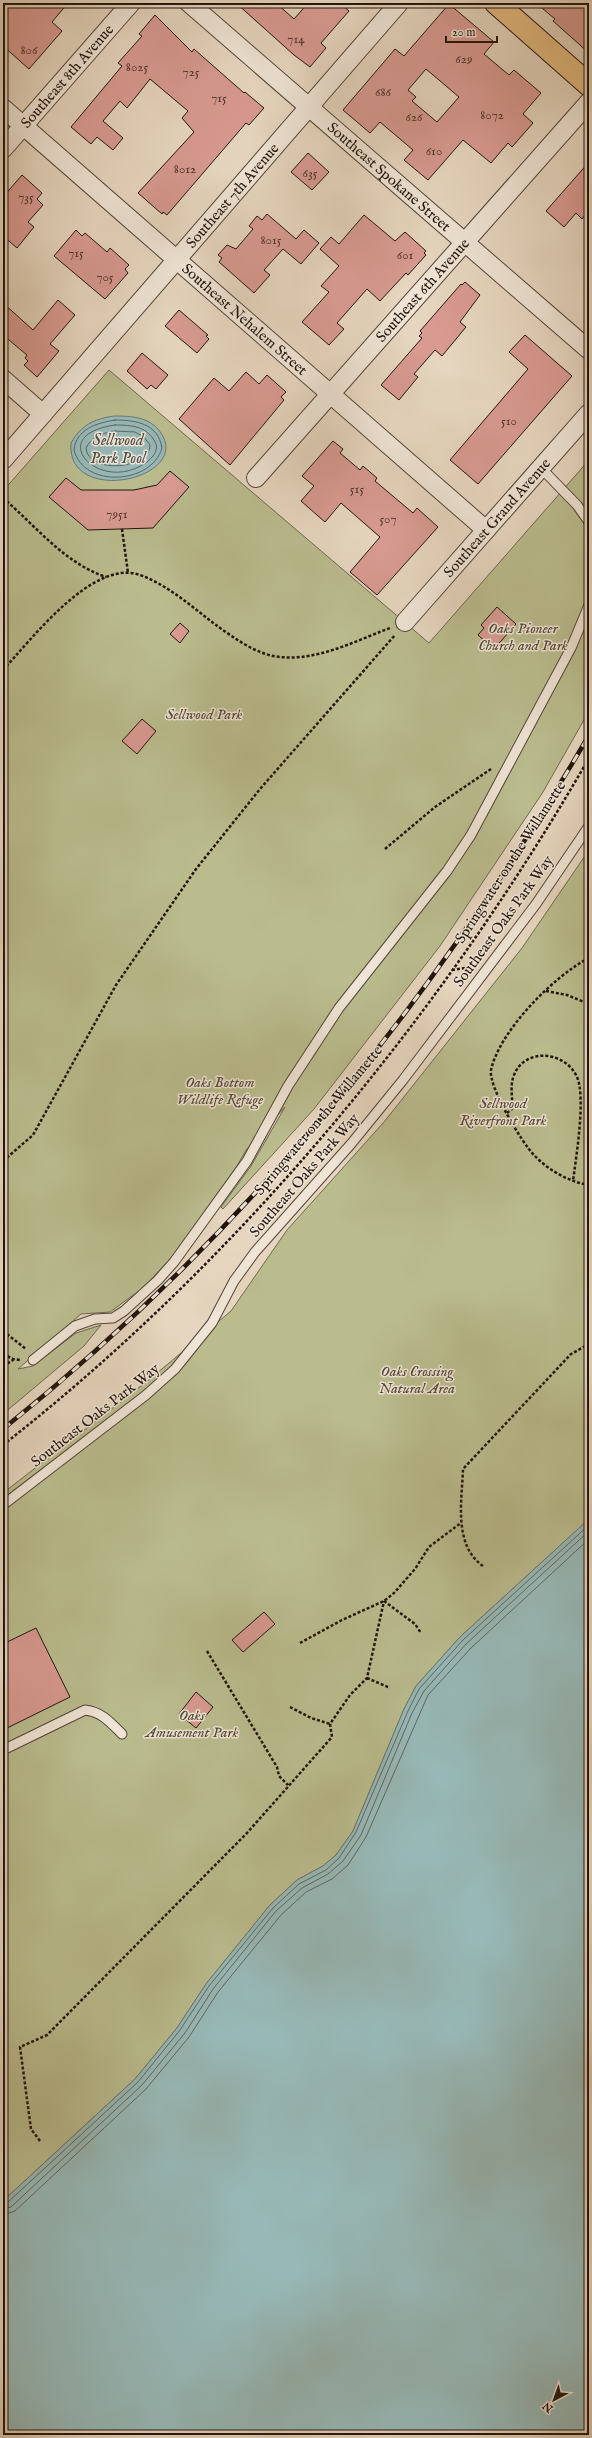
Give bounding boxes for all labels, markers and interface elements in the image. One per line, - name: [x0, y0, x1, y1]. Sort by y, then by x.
- scale bar: [446, 18, 497, 44]
- street label: Southeast 8th Avenue: [17, 20, 118, 132]
- text: 20 m: [452, 25, 475, 40]
- house number: 714: [287, 31, 305, 48]
- house number: 806: [21, 42, 38, 59]
- house number: 629: [455, 51, 473, 68]
- house number: 8025: [126, 59, 148, 76]
- house number: 725: [183, 64, 200, 81]
- house number: 686: [375, 84, 392, 101]
- house number: 715: [211, 90, 227, 107]
- house number: 8072: [480, 107, 504, 124]
- house number: 626: [405, 109, 423, 126]
- street label: Southeast Spokane Street: [323, 118, 455, 236]
- street label: Southeast 7th Avenue: [182, 139, 283, 252]
- house number: 610: [426, 143, 442, 160]
- house number: 8012: [174, 161, 196, 178]
- house number: 635: [302, 165, 318, 182]
- house number: 735: [18, 189, 34, 206]
- house number: 8015: [261, 232, 282, 249]
- street label: Southeast 6th Avenue: [372, 235, 474, 346]
- house number: 715: [68, 245, 84, 262]
- house number: 601: [397, 247, 413, 264]
- street label: Southeast Nehalem Street: [178, 260, 311, 380]
- house number: 705: [96, 269, 114, 286]
- house number: 510: [501, 413, 517, 430]
- water label: Sellwood Park Pool: [90, 431, 147, 469]
- street label: Southeast Grand Avenue: [440, 454, 555, 582]
- house number: 515: [350, 481, 364, 498]
- house number: 7951: [106, 506, 128, 523]
- house number: 507: [379, 511, 397, 528]
- park label: Oaks Pioneer Church and Park: [478, 619, 568, 655]
- park label: Sellwood Park: [166, 705, 242, 724]
- street label: Springwater on the Willamette: [451, 777, 570, 947]
- street label: Southeast Oaks Park Way: [449, 851, 558, 991]
- street label: Springwater on the Willamette: [250, 1041, 387, 1199]
- park label: Oaks Bottom Wildlife Refuge: [177, 1073, 263, 1110]
- park label: Sellwood Riverfront Park: [459, 1094, 547, 1130]
- street label: Southeast Oaks Park Way: [245, 1109, 364, 1241]
- street label: Southeast Oaks Park Way: [27, 1359, 164, 1472]
- park label: Oaks Crossing Natural Area: [379, 1362, 455, 1398]
- park label: Oaks Amusement Park: [144, 1706, 238, 1742]
- north arrow: [534, 2380, 574, 2420]
- text: N: [540, 2398, 557, 2416]

